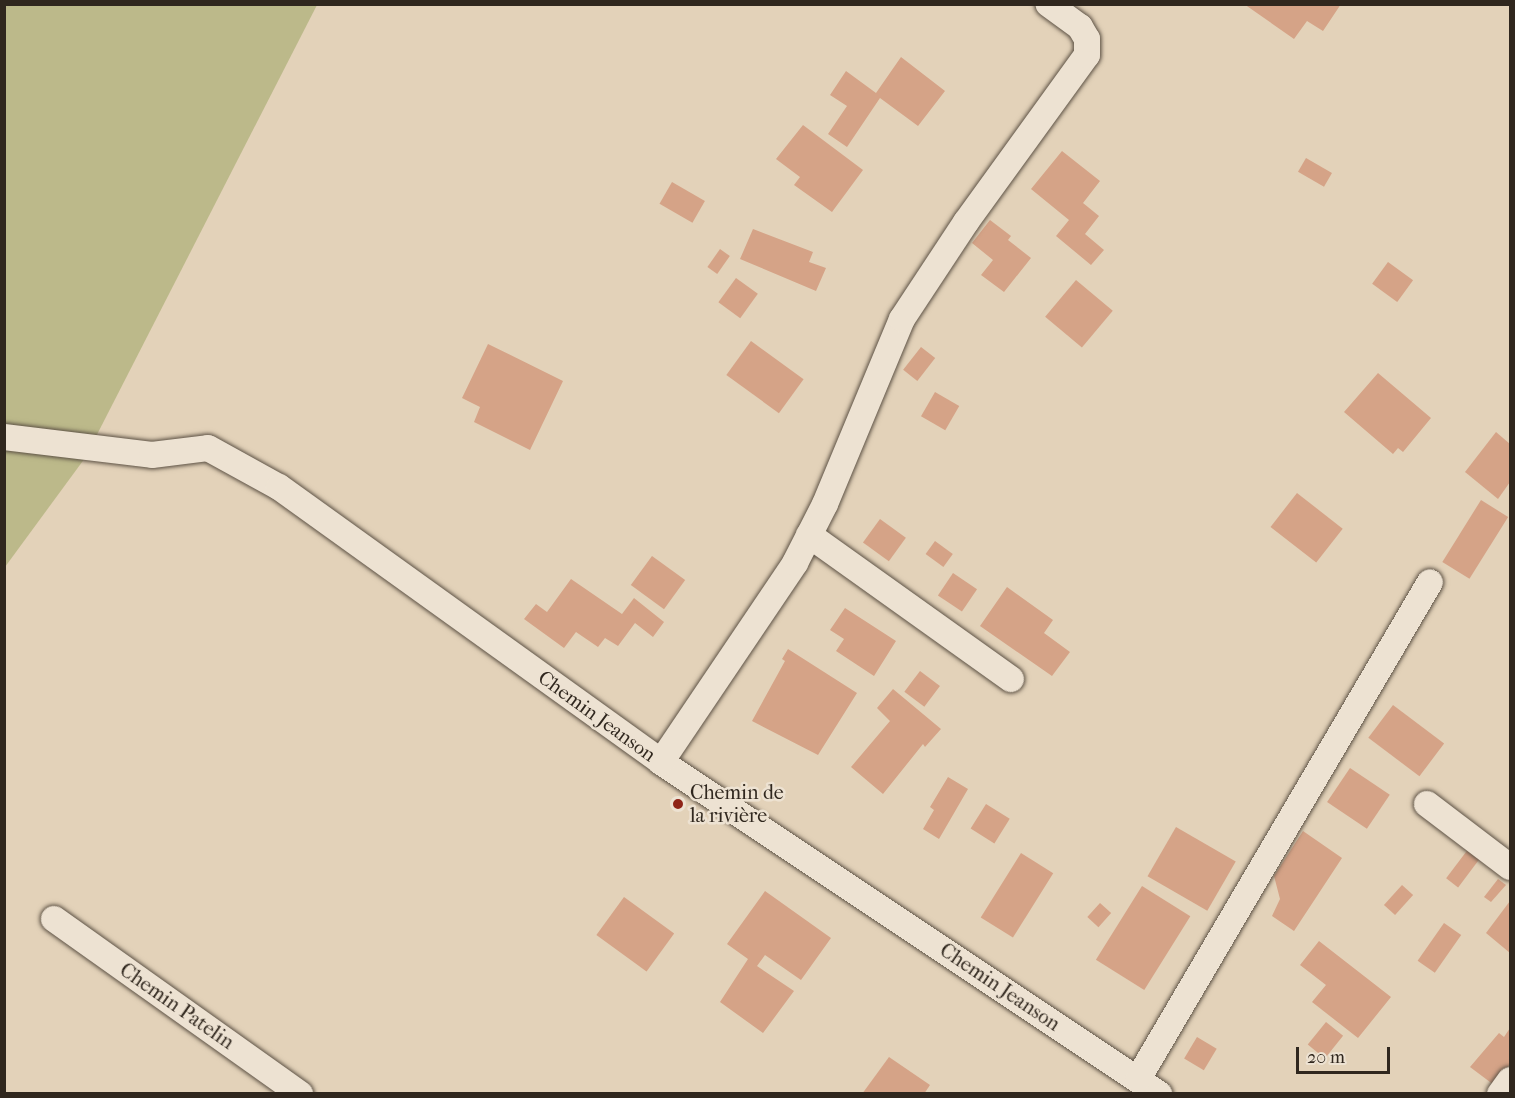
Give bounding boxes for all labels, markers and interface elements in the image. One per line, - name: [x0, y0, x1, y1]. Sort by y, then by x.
- street label: Chemin Jeanson: [533, 665, 661, 767]
- place label: Chemin de la rivière: [690, 780, 784, 827]
- marker: Chemin de la rivière: [671, 797, 685, 811]
- street label: Chemin Jeanson: [935, 938, 1065, 1036]
- street label: Chemin Patelin: [115, 958, 239, 1054]
- scale bar: [1299, 1035, 1394, 1073]
- text: 20 m: [1307, 1047, 1345, 1068]

